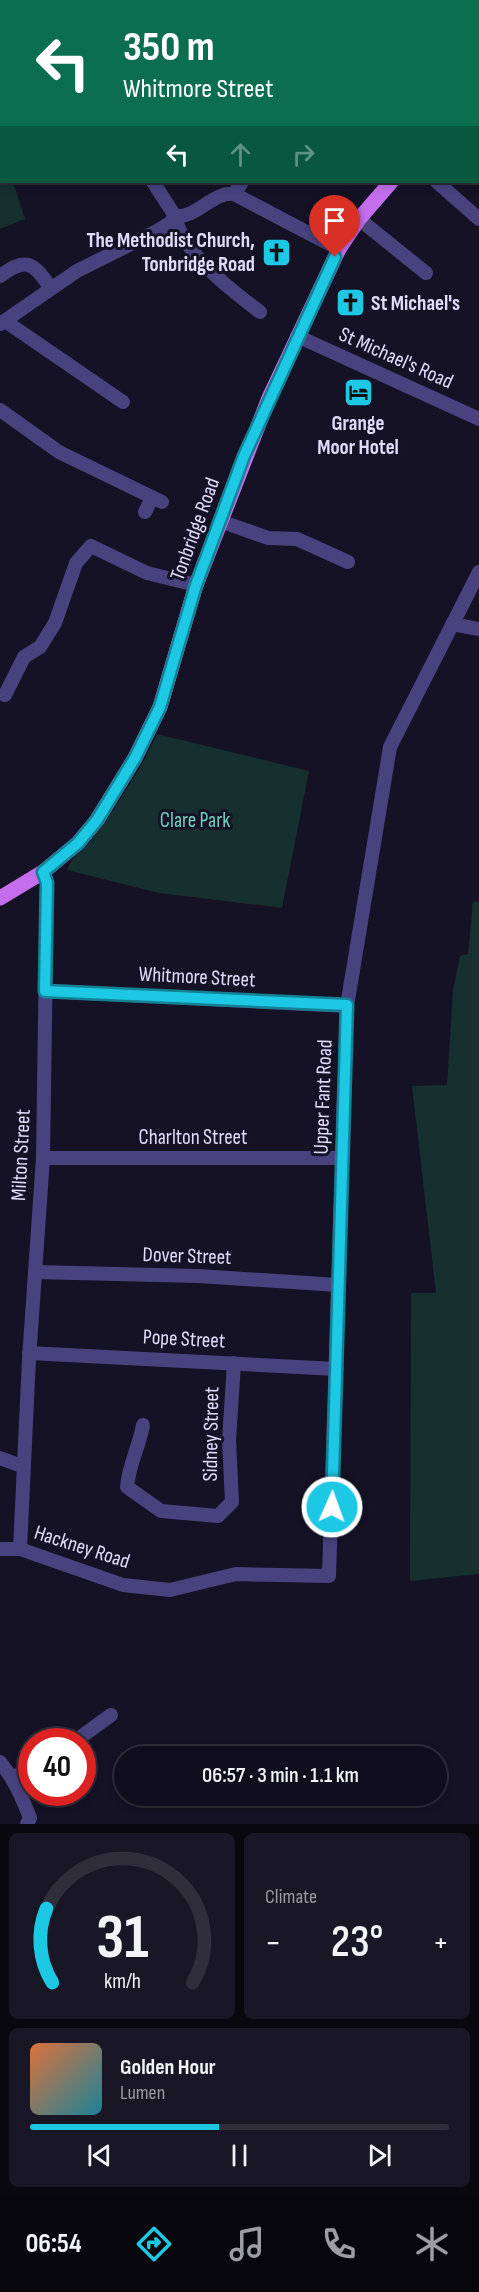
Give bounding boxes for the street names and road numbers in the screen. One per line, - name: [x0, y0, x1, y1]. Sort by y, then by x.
- street label: St Michael's Road: [335, 322, 457, 394]
- street label: Tonbridge Road: [165, 474, 225, 584]
- street label: Whitmore Street: [138, 961, 256, 993]
- street label: Upper Fant Road: [308, 1039, 338, 1155]
- street label: Milton Street: [6, 1108, 36, 1202]
- street label: Charlton Street: [139, 1125, 247, 1150]
- street label: Dover Street: [142, 1242, 232, 1270]
- street label: Pope Street: [142, 1324, 226, 1354]
- street label: Sidney Street: [198, 1386, 224, 1482]
- street label: Hackney Road: [31, 1520, 133, 1574]

